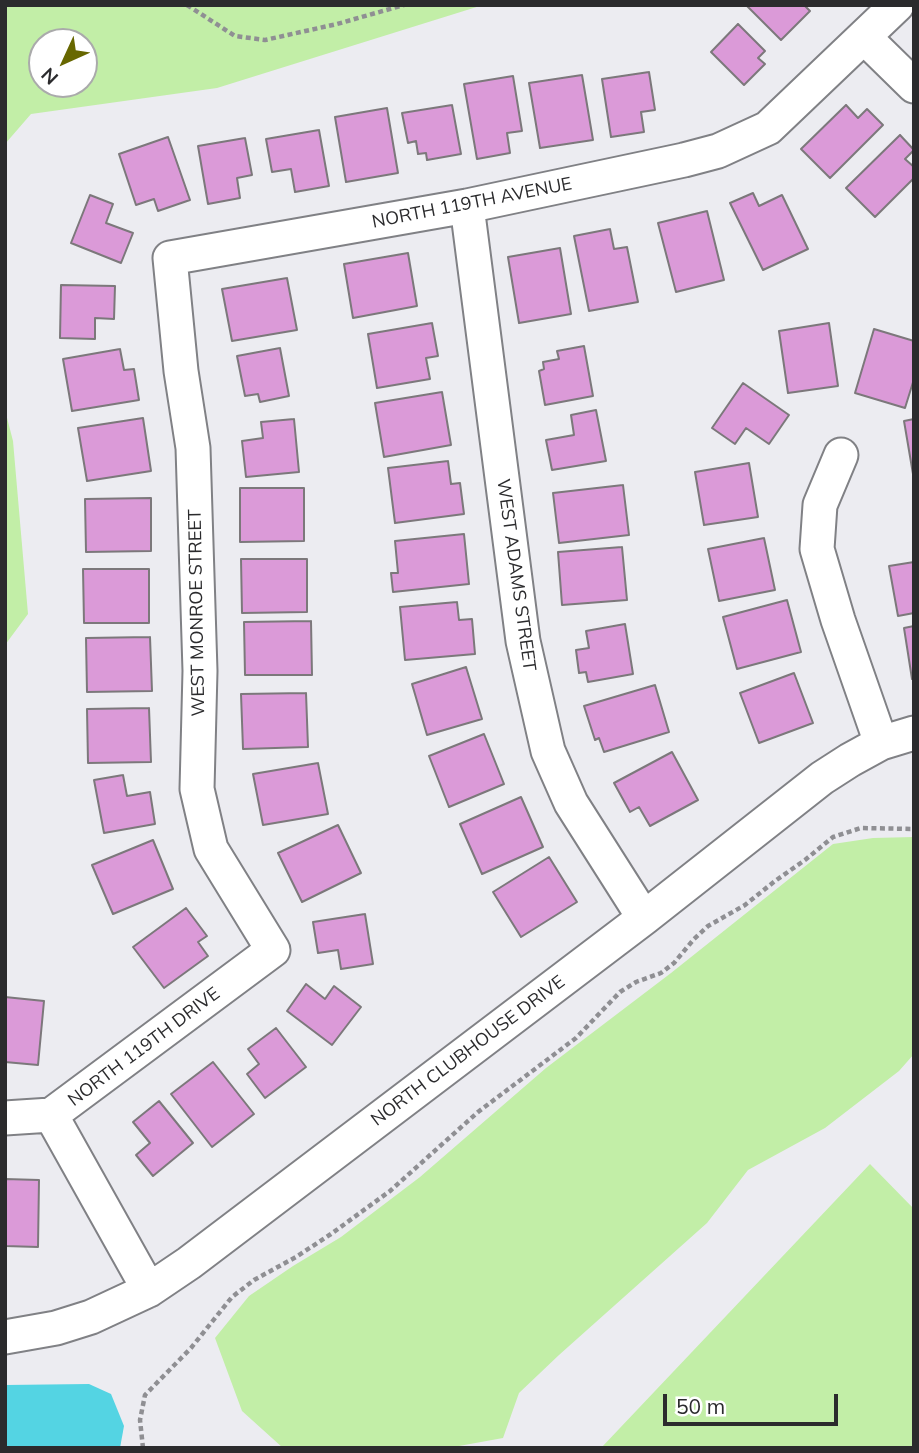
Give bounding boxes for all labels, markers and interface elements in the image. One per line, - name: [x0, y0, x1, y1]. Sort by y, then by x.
- north arrow: [28, 28, 98, 98]
- text: N: [36, 63, 63, 90]
- street label: NORTH 119TH AVENUE: [370, 173, 574, 233]
- street label: WEST ADAMS STREET: [492, 477, 540, 673]
- street label: WEST MONROE STREET: [184, 509, 210, 717]
- street label: NORTH CLUBHOUSE DRIVE: [367, 971, 569, 1131]
- street label: NORTH 119TH DRIVE: [64, 983, 224, 1111]
- scale bar: [667, 1380, 842, 1424]
- text: 50 m: [676, 1393, 725, 1419]

